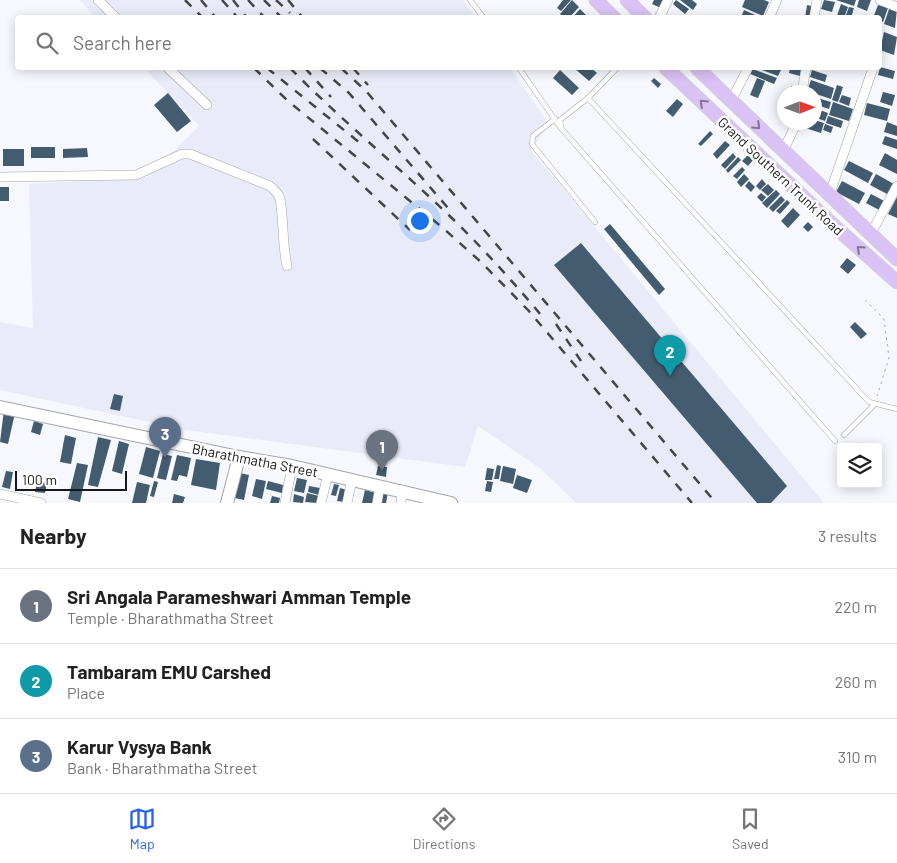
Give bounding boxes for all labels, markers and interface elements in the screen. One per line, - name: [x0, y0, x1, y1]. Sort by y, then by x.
- search box: [15, 15, 882, 70]
- icon: search: [33, 29, 61, 57]
- text: Search here: [73, 31, 172, 54]
- north arrow: [777, 85, 822, 130]
- one-way arrow: [700, 100, 709, 109]
- street label: Grand Southern Trunk Road: [715, 113, 847, 239]
- one-way arrow: [751, 120, 760, 129]
- your location: [407, 208, 433, 234]
- one-way arrow: [857, 246, 866, 255]
- pin: 2: [654, 335, 686, 376]
- pin: 3: [149, 417, 181, 458]
- pin: 1: [366, 430, 398, 471]
- street label: Bharathmatha Street: [191, 439, 319, 481]
- map controls: [837, 443, 882, 488]
- button: layers: [837, 443, 882, 488]
- scale bar: [15, 468, 128, 491]
- text: 100 m: [22, 471, 57, 488]
- text: Nearby: [20, 523, 86, 548]
- text: 3 results: [818, 526, 877, 545]
- text: Sri Angala Parameshwari Amman Temple: [67, 585, 411, 608]
- text: 1: [33, 597, 39, 616]
- text: 220 m: [834, 597, 877, 616]
- text: Temple · Bharathmatha Street: [67, 608, 274, 627]
- text: Tambaram EMU Carshed: [67, 660, 271, 683]
- text: 2: [32, 672, 40, 691]
- text: 260 m: [835, 672, 877, 691]
- text: Place: [67, 683, 105, 702]
- text: Karur Vysya Bank: [67, 735, 212, 758]
- text: 3: [32, 747, 40, 766]
- text: 310 m: [838, 747, 877, 766]
- text: Bank · Bharathmatha Street: [67, 758, 258, 777]
- tab: Map: [128, 805, 156, 852]
- tab: Directions: [413, 805, 475, 852]
- tab: Saved: [732, 805, 769, 852]

